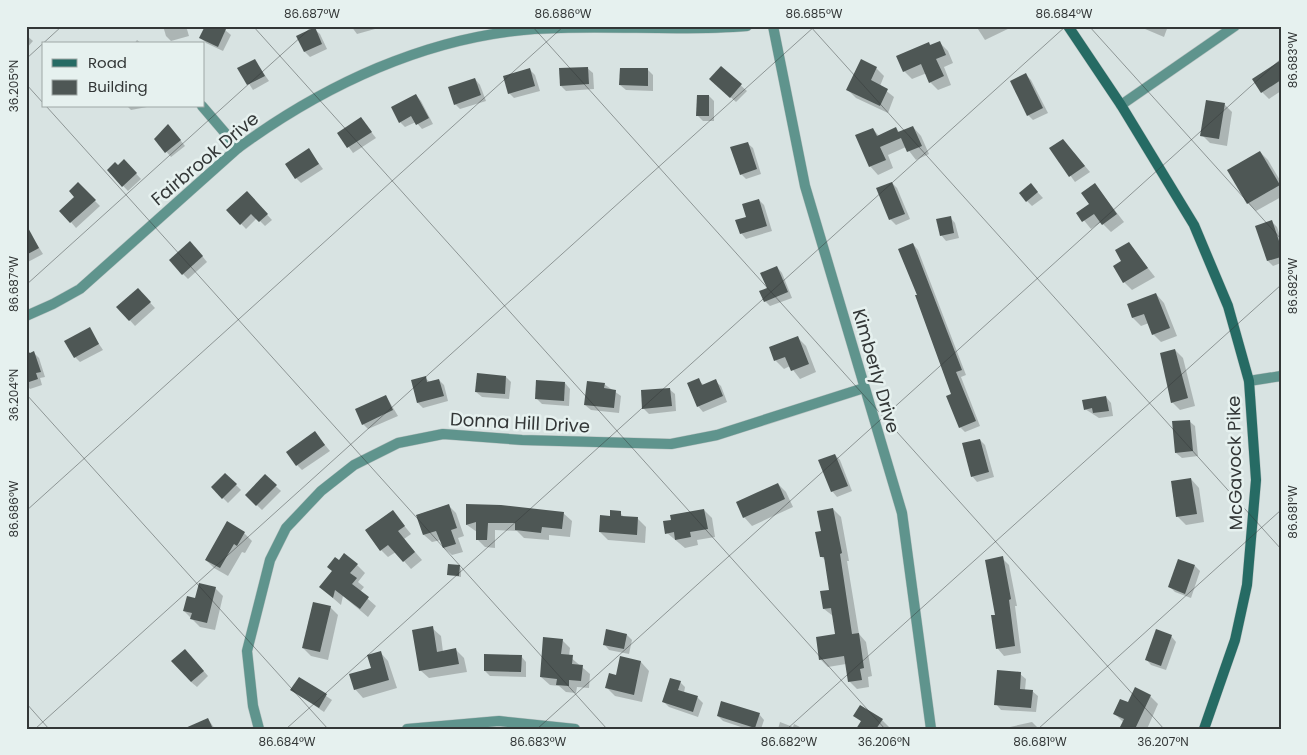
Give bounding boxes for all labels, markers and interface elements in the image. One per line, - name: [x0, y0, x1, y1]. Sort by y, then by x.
- text: 86.687°W: [284, 5, 340, 22]
- text: 86.686°W: [534, 5, 592, 22]
- text: 86.685°W: [785, 5, 843, 22]
- text: 86.684°W: [1035, 5, 1093, 22]
- text: 86.683°W: [1284, 31, 1301, 88]
- legend: [42, 42, 205, 108]
- text: Road: [88, 52, 127, 73]
- text: 36.205°N: [5, 60, 22, 112]
- text: Building: [88, 76, 148, 97]
- street label: Fairbrook Drive: [146, 106, 264, 211]
- text: 86.687°W: [5, 256, 22, 312]
- text: 86.682°W: [1284, 257, 1301, 314]
- street label: Kimberly Drive: [847, 306, 906, 436]
- text: 36.204°N: [5, 369, 22, 421]
- street label: McGavock Pike: [1221, 396, 1248, 530]
- street label: Donna Hill Drive: [449, 406, 591, 439]
- text: 86.686°W: [5, 480, 22, 538]
- text: 86.681°W: [1284, 485, 1301, 539]
- text: 86.684°W: [258, 733, 316, 750]
- text: 86.683°W: [510, 733, 567, 750]
- text: 86.682°W: [761, 733, 818, 750]
- text: 36.206°N: [858, 733, 910, 750]
- text: 86.681°W: [1013, 733, 1067, 750]
- text: 36.207°N: [1137, 733, 1189, 750]

